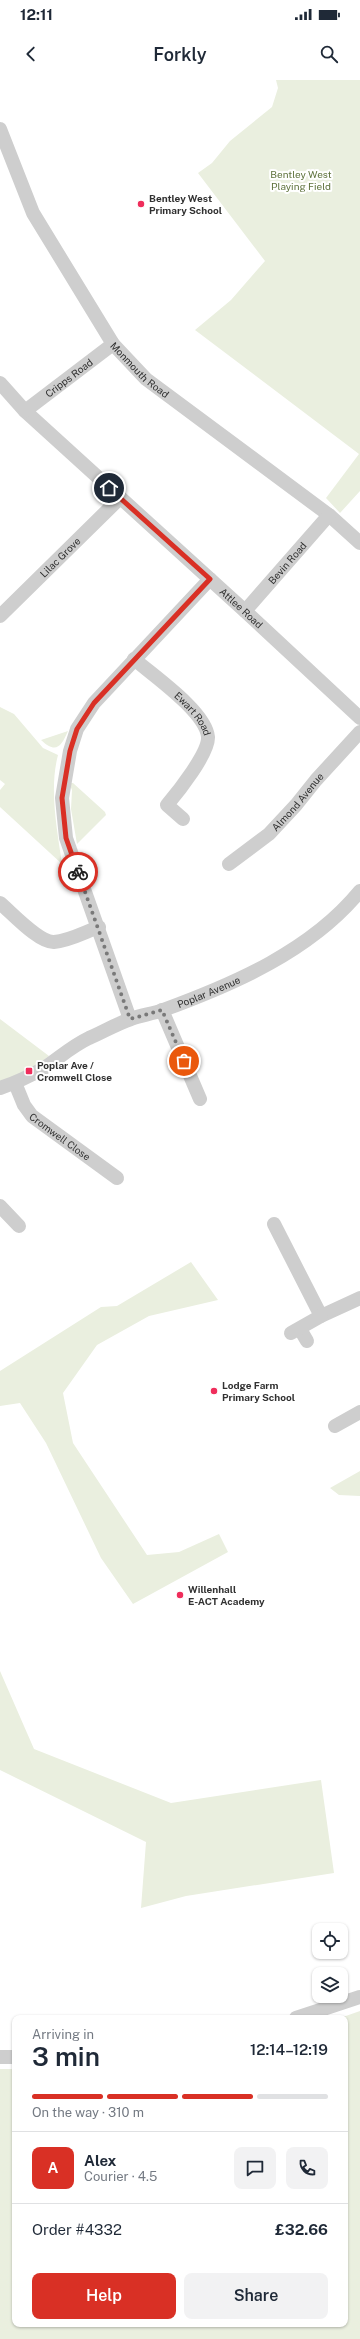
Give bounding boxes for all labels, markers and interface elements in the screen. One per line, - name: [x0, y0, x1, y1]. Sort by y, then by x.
- text: 12:11: [20, 6, 53, 23]
- icon: back: [20, 43, 42, 65]
- icon: search: [318, 43, 340, 65]
- text: Forkly: [153, 44, 207, 65]
- park label: Bentley West Playing Field: [270, 168, 332, 192]
- place label: Bentley West Primary School: [149, 192, 222, 216]
- marker: Bentley West Primary School: [136, 199, 146, 209]
- street label: Monmouth Road: [108, 339, 171, 400]
- street label: Cripps Road: [43, 356, 95, 400]
- pin: [92, 471, 126, 505]
- icon: home: [98, 477, 120, 499]
- street label: Lilac Grove: [37, 534, 83, 580]
- street label: Bevin Road: [266, 539, 309, 586]
- street label: Attlee Road: [217, 585, 265, 631]
- street label: Ewart Road: [172, 689, 214, 737]
- street label: Almond Avenue: [269, 770, 326, 833]
- courier: [58, 852, 98, 892]
- icon: bike: [67, 861, 89, 883]
- street label: Poplar Avenue: [175, 973, 242, 1010]
- pin: [167, 1044, 201, 1078]
- icon: bag: [173, 1050, 195, 1072]
- place label: Poplar Ave / Cromwell Close: [37, 1059, 112, 1083]
- marker: Poplar Ave / Cromwell Close: [24, 1066, 34, 1076]
- street label: Cromwell Close: [27, 1110, 93, 1163]
- place label: Lodge Farm Primary School: [222, 1379, 295, 1403]
- marker: Lodge Farm Primary School: [209, 1386, 219, 1396]
- place label: Willenhall E-ACT Academy: [188, 1583, 265, 1607]
- marker: Willenhall E-ACT Academy: [175, 1590, 185, 1600]
- map controls: [312, 1923, 348, 2003]
- button: locate: [312, 1923, 348, 1959]
- button: layers: [312, 1967, 348, 2003]
- text: Arriving in: [32, 2027, 94, 2042]
- text: 3 min: [32, 2041, 100, 2072]
- text: 12:14–12:19: [250, 2041, 328, 2058]
- text: On the way · 310 m: [32, 2105, 144, 2120]
- button: chat: [234, 2147, 276, 2189]
- button: phone: [286, 2147, 328, 2189]
- text: Alex: [84, 2152, 116, 2169]
- text: A: [48, 2159, 58, 2176]
- text: Courier · 4.5: [84, 2169, 157, 2184]
- text: Order #4332: [32, 2221, 122, 2238]
- text: £32.66: [275, 2221, 328, 2238]
- button: Help: [32, 2273, 176, 2319]
- button: Share: [184, 2273, 328, 2319]

